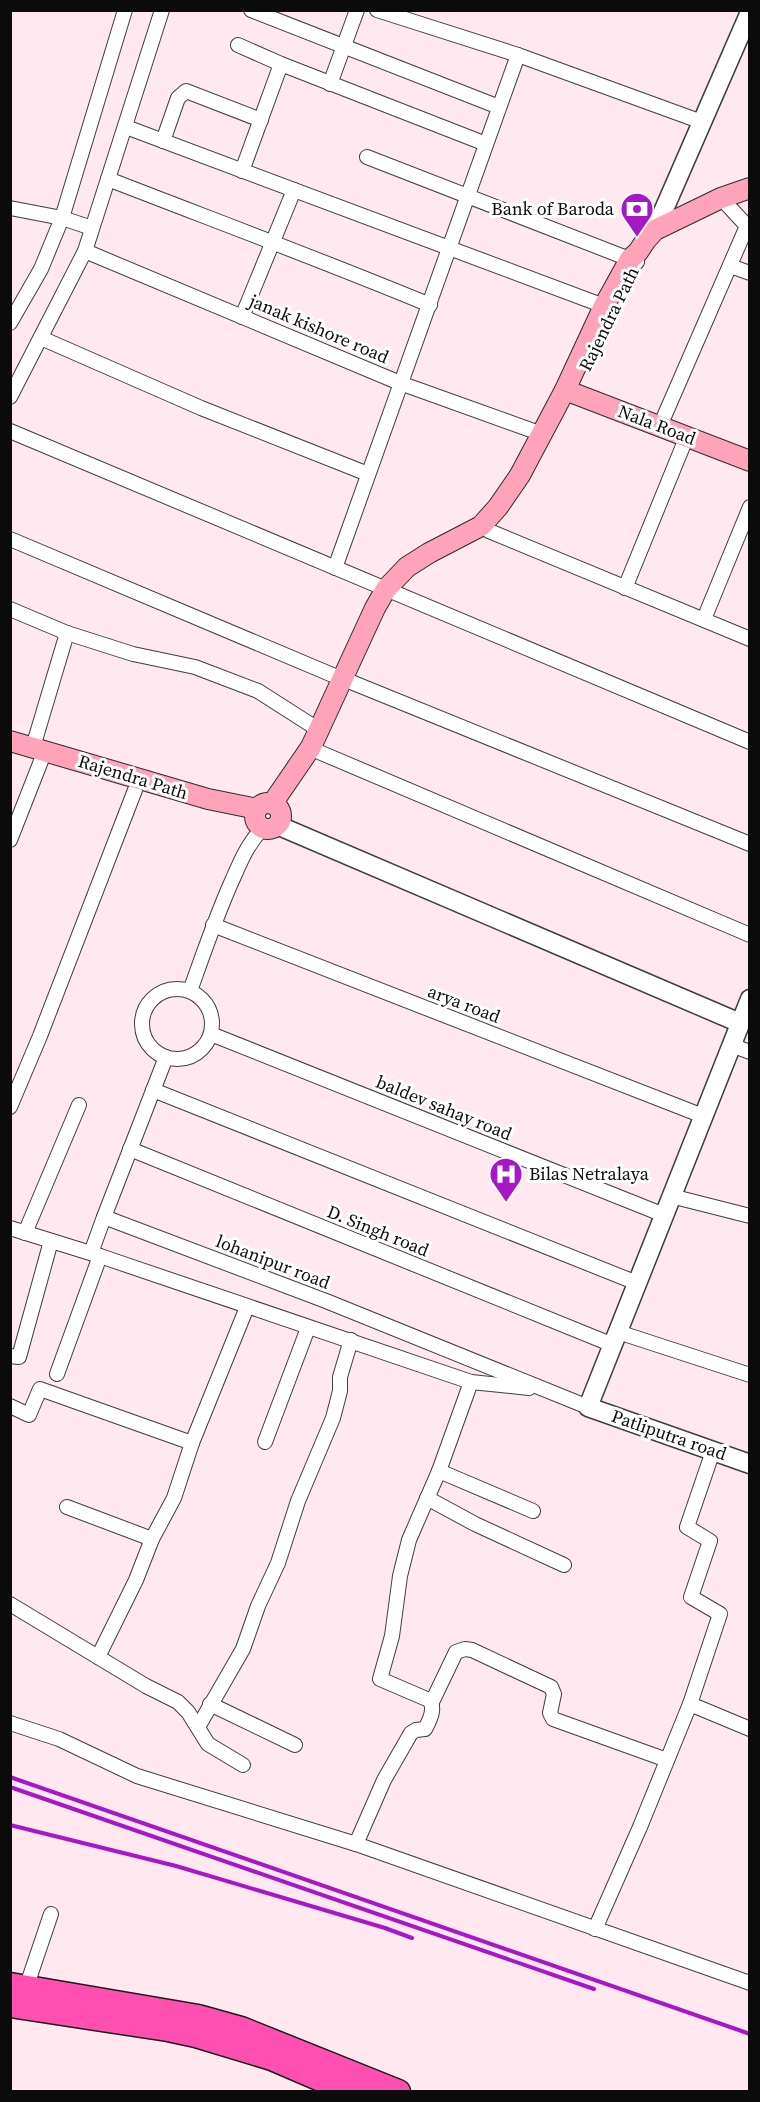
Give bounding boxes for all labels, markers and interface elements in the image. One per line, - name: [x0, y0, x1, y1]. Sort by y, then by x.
- bank icon: Bank of Baroda: [619, 191, 655, 238]
- place label: Bank of Baroda: [491, 196, 615, 221]
- street label: Rajendra Path: [572, 262, 645, 375]
- street label: janak kishore road: [244, 287, 393, 369]
- street label: Nala Road: [615, 398, 700, 451]
- street label: Rajendra Path: [75, 748, 191, 805]
- street label: arya road: [424, 978, 504, 1029]
- street label: baldev sahay road: [373, 1069, 516, 1146]
- hospital icon: Bilas Netralaya: [488, 1156, 524, 1203]
- place label: Bilas Netralaya: [529, 1161, 650, 1186]
- street label: D. Singh road: [323, 1199, 433, 1262]
- street label: lohanipur road: [213, 1228, 334, 1295]
- street label: Patliputra road: [608, 1403, 730, 1466]

